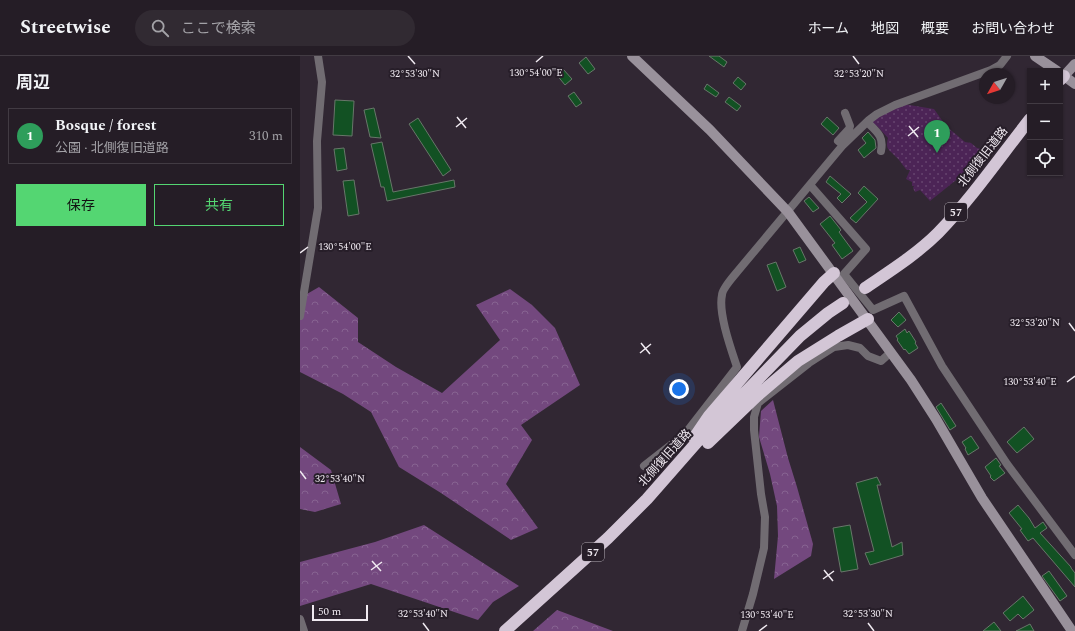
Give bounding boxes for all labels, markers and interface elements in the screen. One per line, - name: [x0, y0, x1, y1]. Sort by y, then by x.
- search box: [135, 10, 415, 46]
- text: Streetwise: [20, 13, 111, 42]
- icon: search: [149, 17, 171, 39]
- text: ここで検索: [181, 17, 256, 40]
- text: ホーム: [807, 18, 849, 39]
- text: 地図: [871, 18, 899, 39]
- text: 概要: [921, 18, 949, 39]
- text: お問い合わせ: [971, 18, 1055, 39]
- text: 130°54'00"E: [509, 65, 563, 81]
- text: 32°53'30"N: [390, 66, 440, 82]
- text: 32°53'20"N: [834, 66, 884, 82]
- north arrow: [979, 68, 1015, 104]
- map controls: [1027, 68, 1063, 176]
- button: +: [1027, 68, 1063, 104]
- text: 周辺: [16, 70, 50, 96]
- button: −: [1027, 104, 1063, 140]
- text: Bosque / forest: [55, 114, 157, 137]
- pin: 1: [924, 120, 950, 153]
- street label: 北側復旧道路: [953, 123, 1013, 191]
- text: 1: [26, 126, 34, 146]
- text: 310 m: [249, 126, 283, 146]
- text: 公園 · 北側復旧道路: [55, 138, 169, 158]
- button: locate: [1027, 140, 1063, 176]
- button: 保存: [16, 184, 146, 226]
- button: 共有: [154, 184, 284, 226]
- road number: 57: [945, 203, 967, 221]
- text: 130°54'00"E: [318, 239, 372, 255]
- text: 32°53'20"N: [1010, 315, 1060, 331]
- text: 130°53'40"E: [1003, 374, 1057, 390]
- your location: [669, 379, 689, 399]
- street label: 北側復旧道路: [634, 425, 696, 491]
- text: 32°53'40"N: [315, 471, 365, 487]
- road number: 57: [582, 543, 604, 561]
- scale bar: [312, 603, 368, 622]
- text: 50 m: [318, 603, 341, 620]
- text: 32°53'40"N: [398, 606, 448, 622]
- text: 32°53'30"N: [843, 606, 893, 622]
- text: 130°53'40"E: [740, 607, 794, 623]

